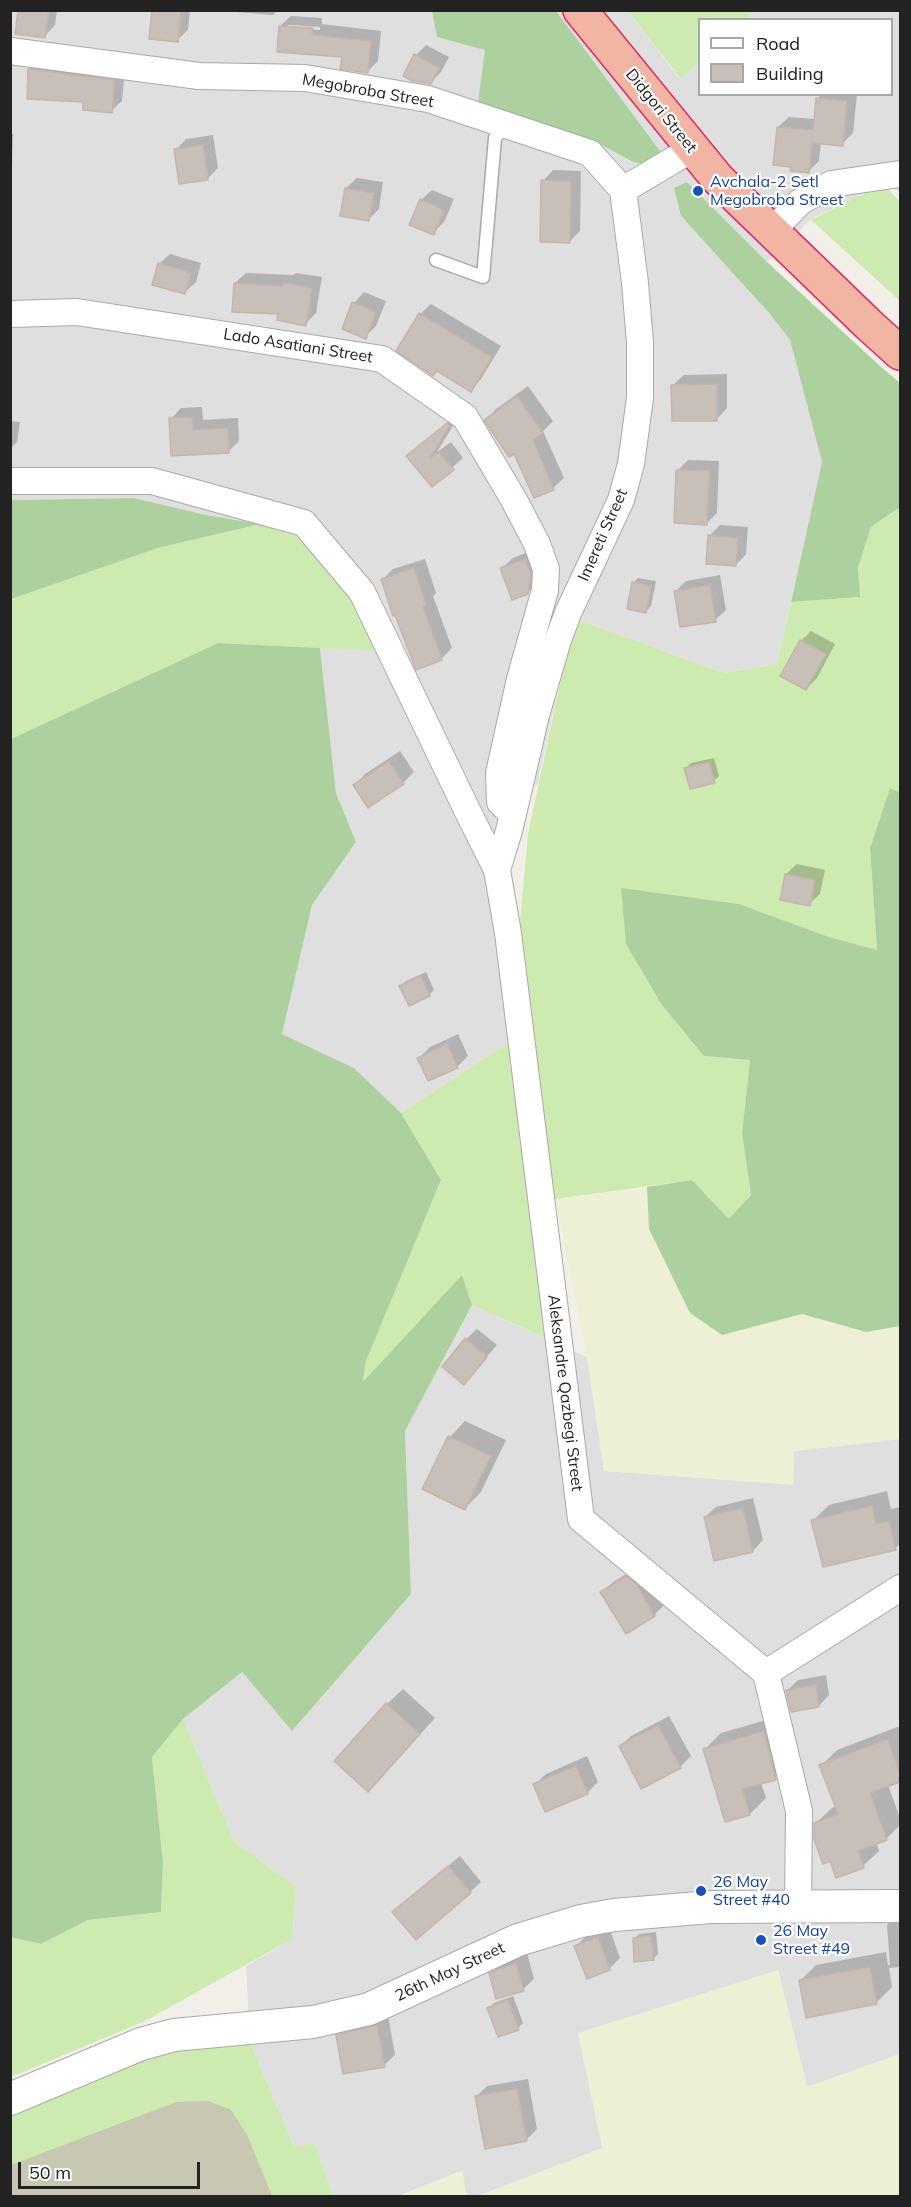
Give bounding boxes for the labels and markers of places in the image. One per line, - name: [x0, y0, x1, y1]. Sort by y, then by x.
- place label: Avchala-2 Setl Megobroba Street: [710, 172, 843, 210]
- marker: Avchala-2 Setl Megobroba Street: [691, 184, 705, 198]
- place label: 26 May Street #40: [713, 1872, 790, 1910]
- marker: 26 May Street #40: [694, 1884, 708, 1898]
- place label: 26 May Street #49: [773, 1921, 850, 1959]
- marker: 26 May Street #49: [754, 1933, 768, 1947]

